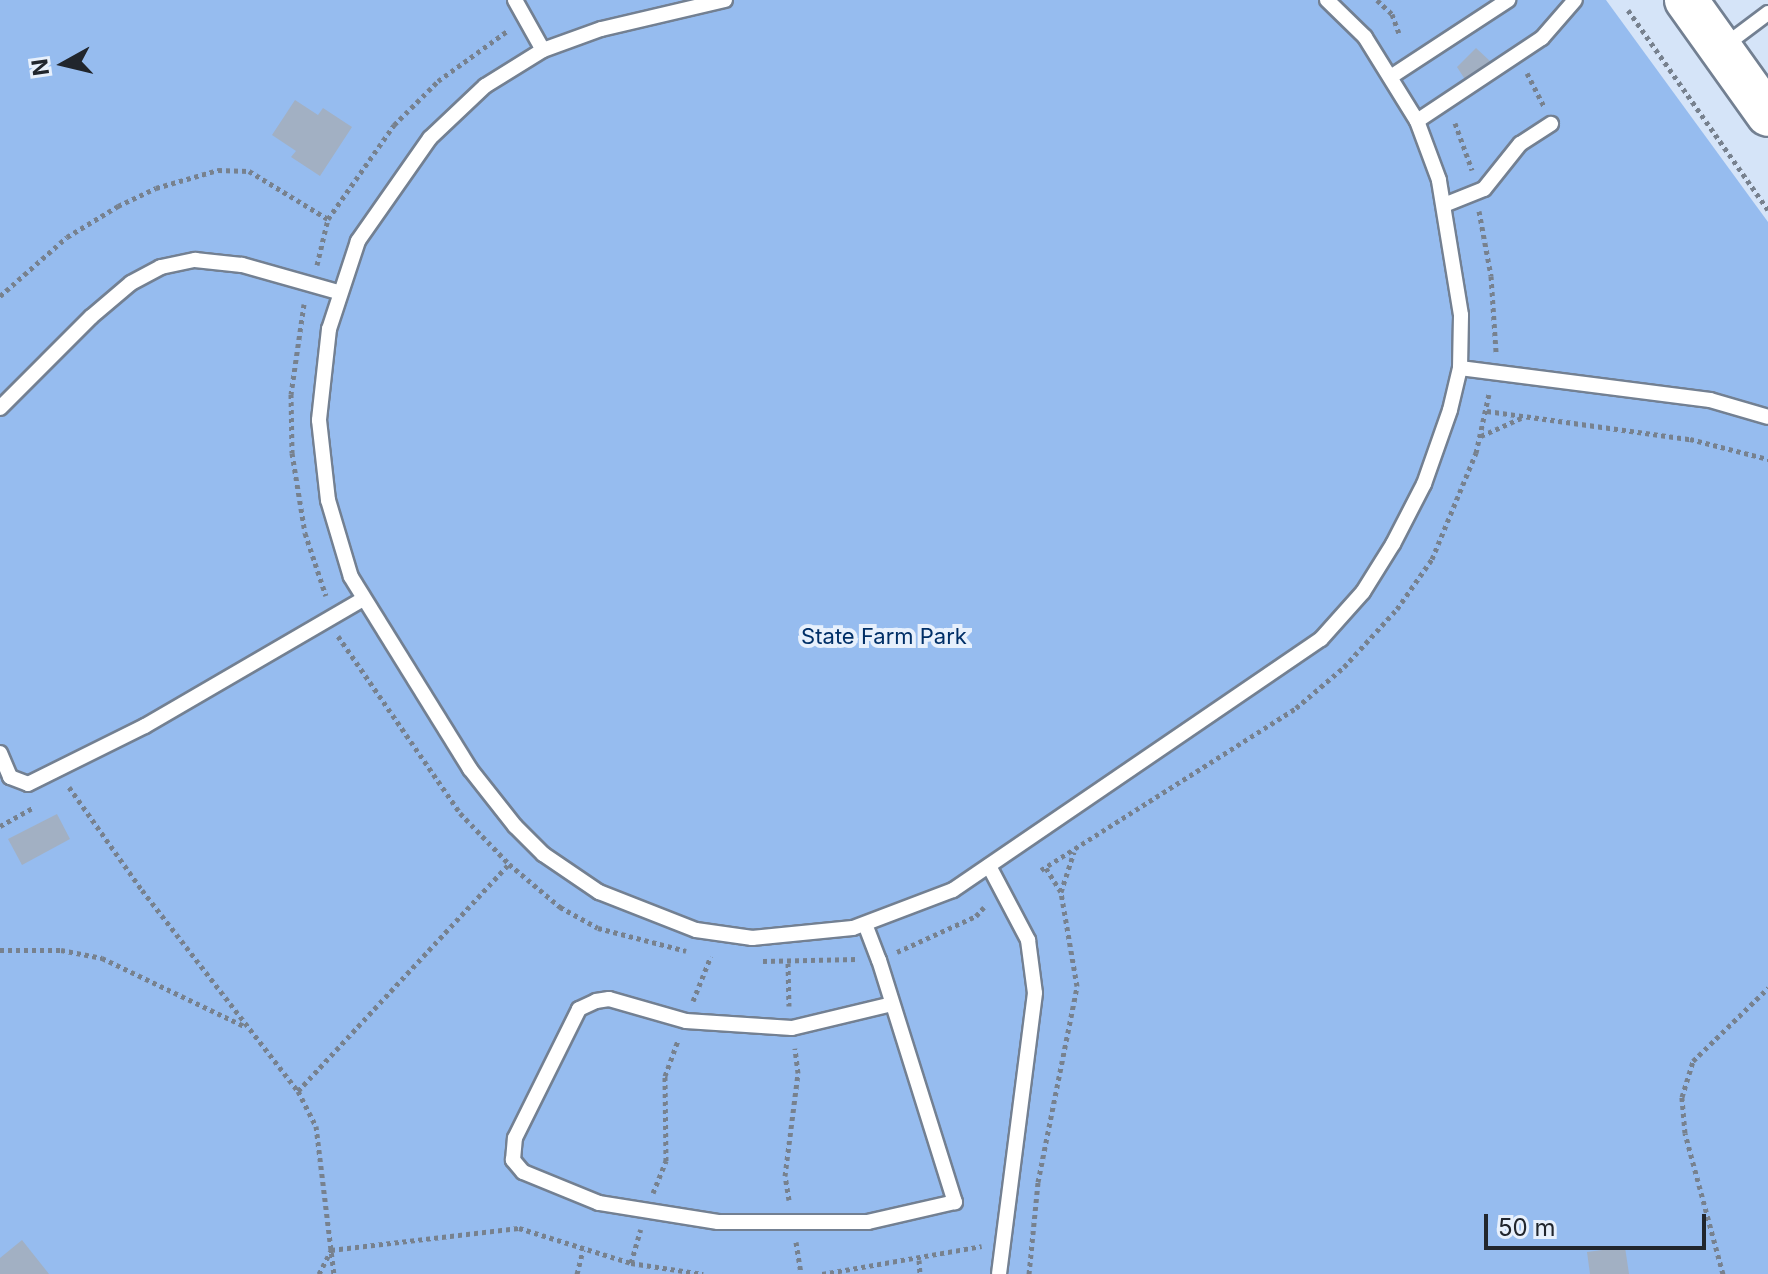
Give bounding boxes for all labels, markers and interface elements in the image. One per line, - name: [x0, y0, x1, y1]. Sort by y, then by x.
- north arrow: [24, 24, 104, 104]
- text: N: [26, 57, 54, 77]
- park label: State Farm Park: [801, 624, 967, 650]
- scale bar: [1488, 1198, 1710, 1248]
- text: 50 m: [1498, 1213, 1556, 1242]

